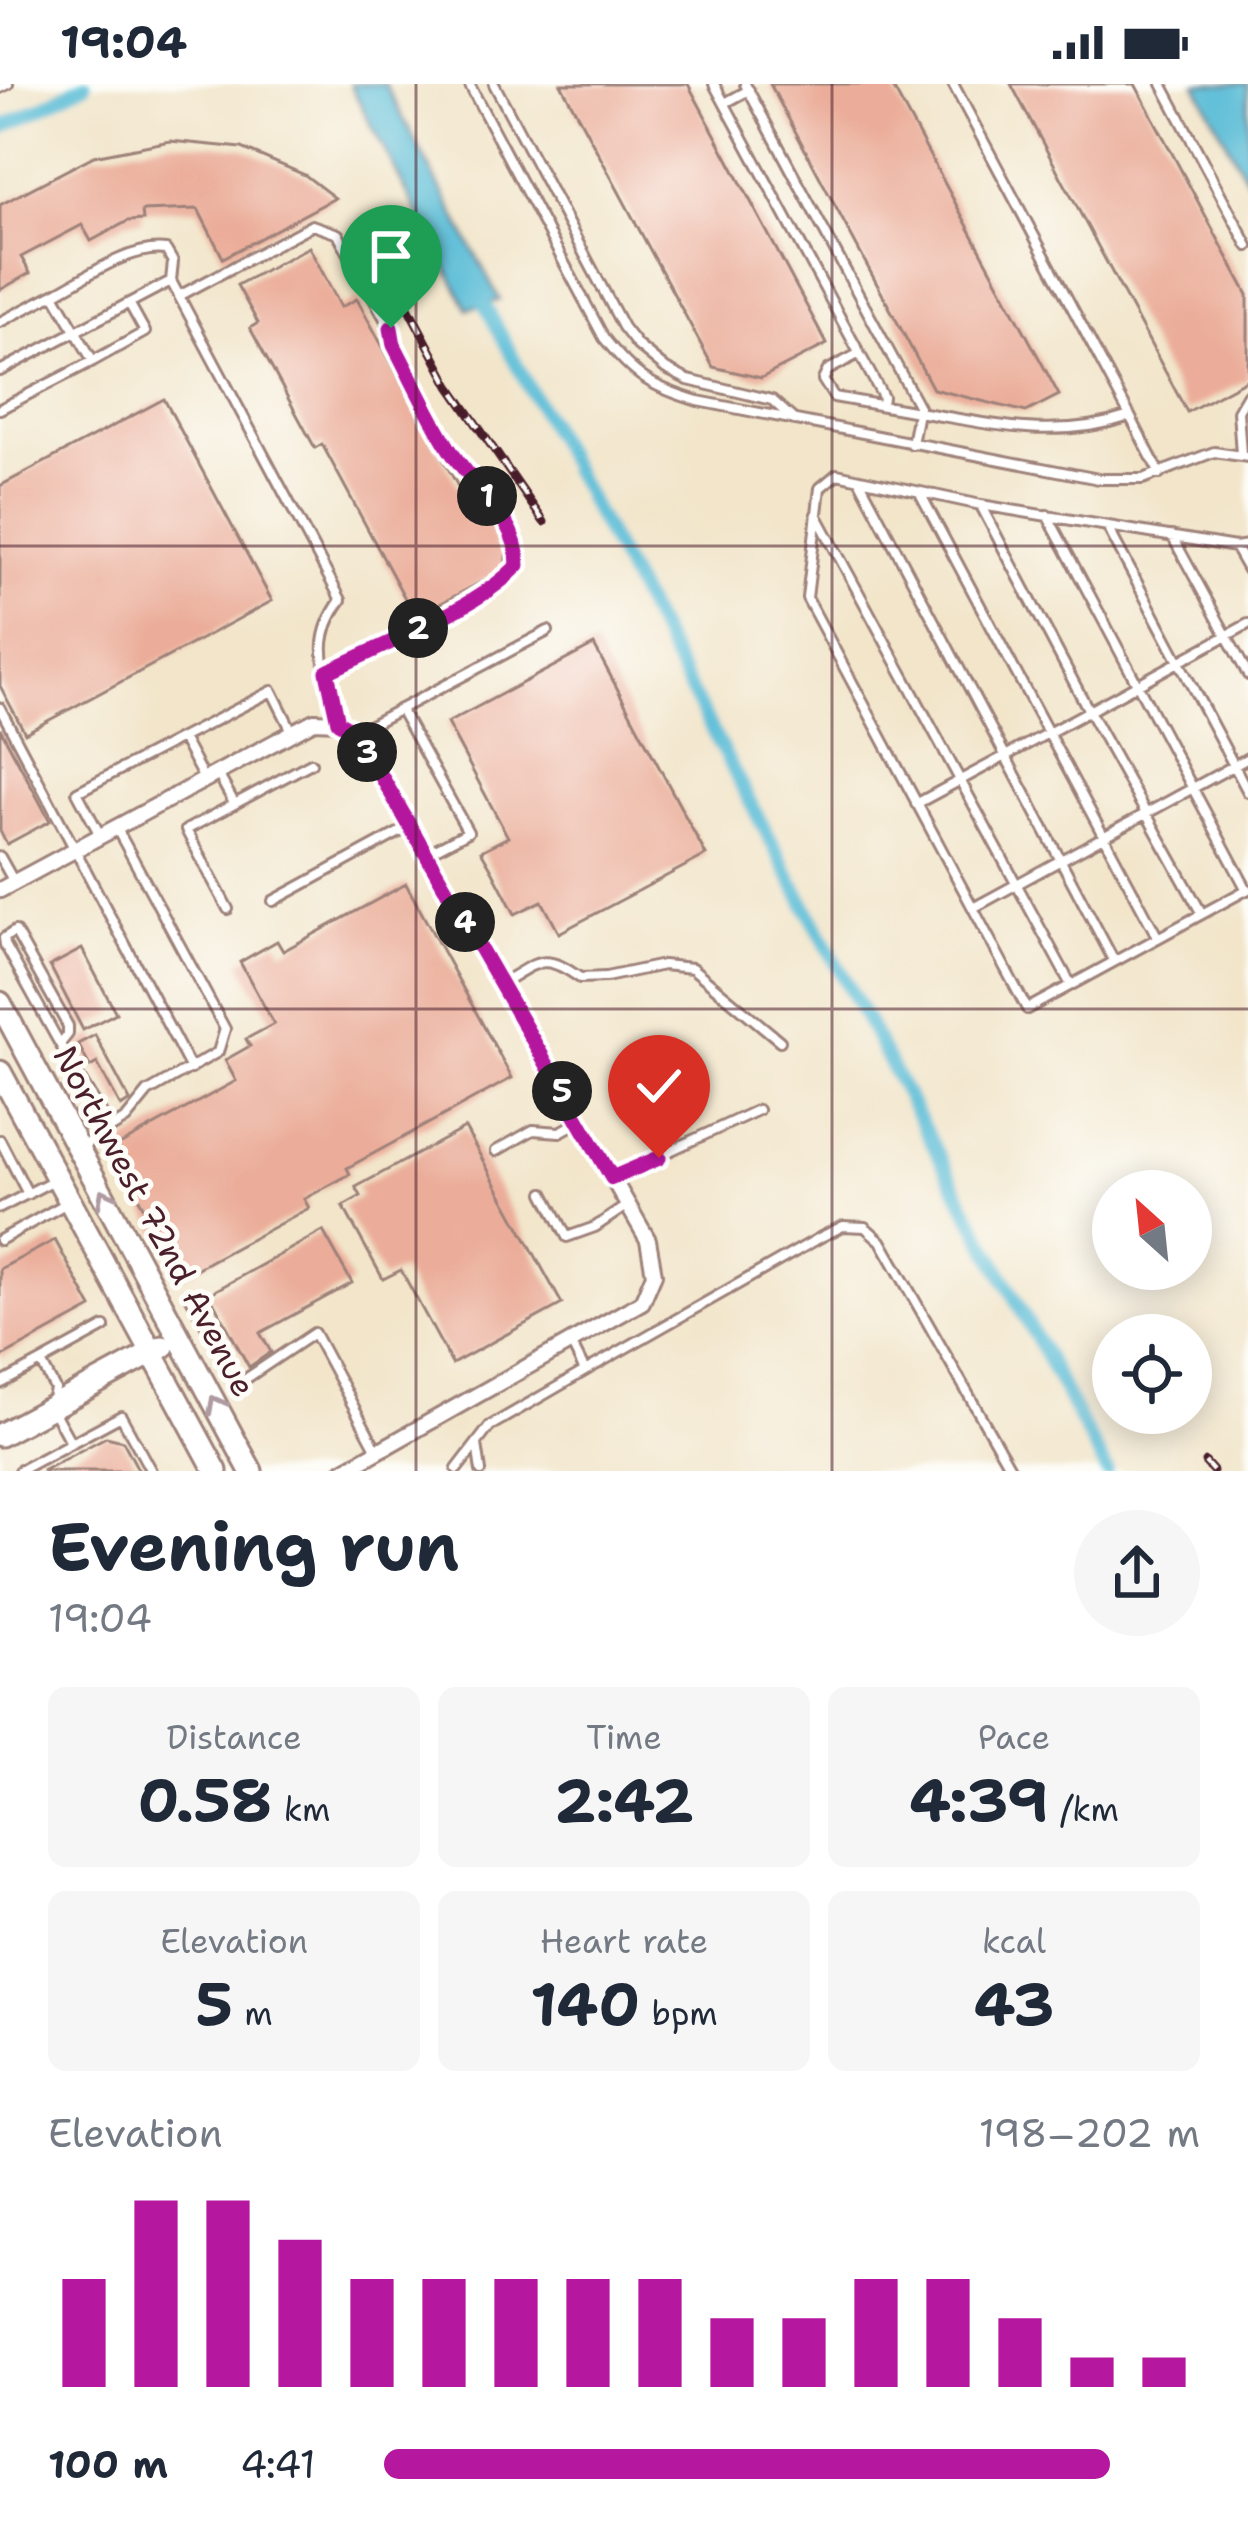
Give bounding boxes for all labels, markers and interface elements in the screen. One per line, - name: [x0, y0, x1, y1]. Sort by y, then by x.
- text: 19:04: [60, 12, 187, 72]
- pin: [340, 205, 442, 328]
- icon: arrive: [358, 223, 424, 289]
- pin: 1: [457, 466, 517, 526]
- text: 1: [479, 473, 495, 518]
- pin: 2: [388, 598, 448, 658]
- text: 2: [406, 605, 430, 650]
- pin: 3: [337, 722, 397, 782]
- text: 3: [355, 729, 379, 774]
- pin: 4: [435, 892, 495, 952]
- text: 4: [453, 899, 477, 944]
- pin: [608, 1035, 710, 1158]
- street label: Northwest 72nd Avenue: [43, 1038, 266, 1405]
- icon: check: [626, 1053, 692, 1119]
- pin: 5: [532, 1061, 592, 1121]
- text: 5: [552, 1068, 572, 1113]
- north arrow: [1092, 1170, 1212, 1290]
- map controls: [1092, 1170, 1212, 1434]
- one-way arrow: [96, 1189, 119, 1210]
- button: locate: [1092, 1314, 1212, 1434]
- one-way arrow: [207, 1396, 230, 1417]
- text: Evening run: [48, 1503, 459, 1591]
- button: share: [1074, 1510, 1200, 1636]
- text: 19:04: [48, 1592, 152, 1644]
- text: Distance: [166, 1715, 302, 1760]
- text: Time: [586, 1715, 662, 1760]
- text: Pace: [978, 1715, 1050, 1760]
- text: 0.58: [138, 1760, 272, 1840]
- text: 2:42: [554, 1760, 694, 1840]
- text: 4:39: [909, 1760, 1049, 1840]
- text: km: [272, 1787, 330, 1832]
- text: /km: [1049, 1787, 1119, 1832]
- text: Elevation: [160, 1919, 308, 1964]
- text: Heart rate: [540, 1919, 708, 1964]
- text: kcal: [982, 1919, 1046, 1964]
- text: 5: [195, 1964, 233, 2044]
- text: 140: [530, 1964, 640, 2044]
- text: 43: [974, 1964, 1054, 2044]
- text: m: [233, 1991, 273, 2036]
- text: bpm: [640, 1991, 718, 2036]
- text: Elevation: [48, 2107, 223, 2159]
- text: 198–202 m: [979, 2107, 1200, 2159]
- text: 100 m: [48, 2438, 168, 2490]
- text: 4:41: [240, 2438, 316, 2490]

